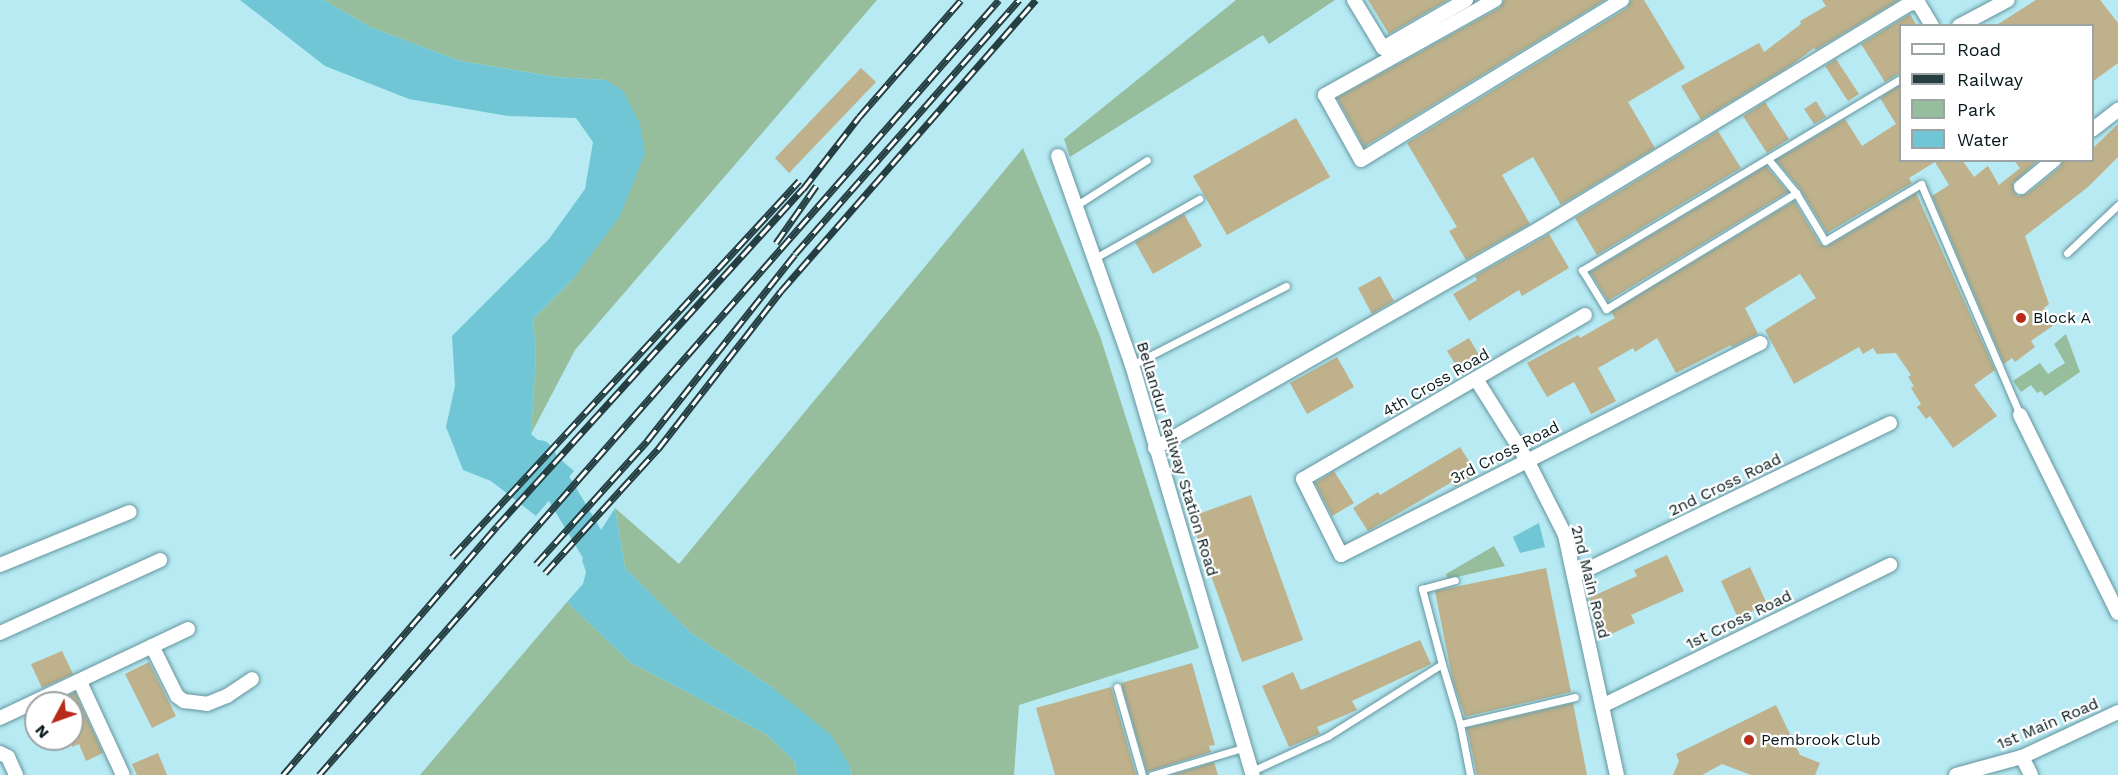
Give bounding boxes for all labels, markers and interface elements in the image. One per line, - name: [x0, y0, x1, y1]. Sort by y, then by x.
- legend: [1899, 24, 2094, 162]
- text: Road: [1957, 39, 2001, 60]
- text: Railway: [1957, 69, 2023, 90]
- text: Park: [1957, 99, 1996, 120]
- text: Water: [1957, 129, 2009, 150]
- place label: Block A: [2033, 308, 2092, 328]
- marker: Block A: [2014, 311, 2028, 325]
- street label: Bellandur Railway Station Road: [1132, 339, 1222, 579]
- street label: 4th Cross Road: [1379, 345, 1493, 421]
- street label: 3rd Cross Road: [1447, 417, 1563, 489]
- street label: 2nd Cross Road: [1666, 449, 1784, 521]
- street label: 2nd Main Road: [1567, 523, 1613, 641]
- street label: 1st Cross Road: [1683, 586, 1795, 654]
- north arrow: [24, 691, 84, 751]
- street label: 1st Main Road: [1994, 694, 2102, 754]
- text: N: [30, 721, 53, 743]
- place label: Pembrook Club: [1761, 730, 1881, 750]
- marker: Pembrook Club: [1742, 733, 1756, 747]

